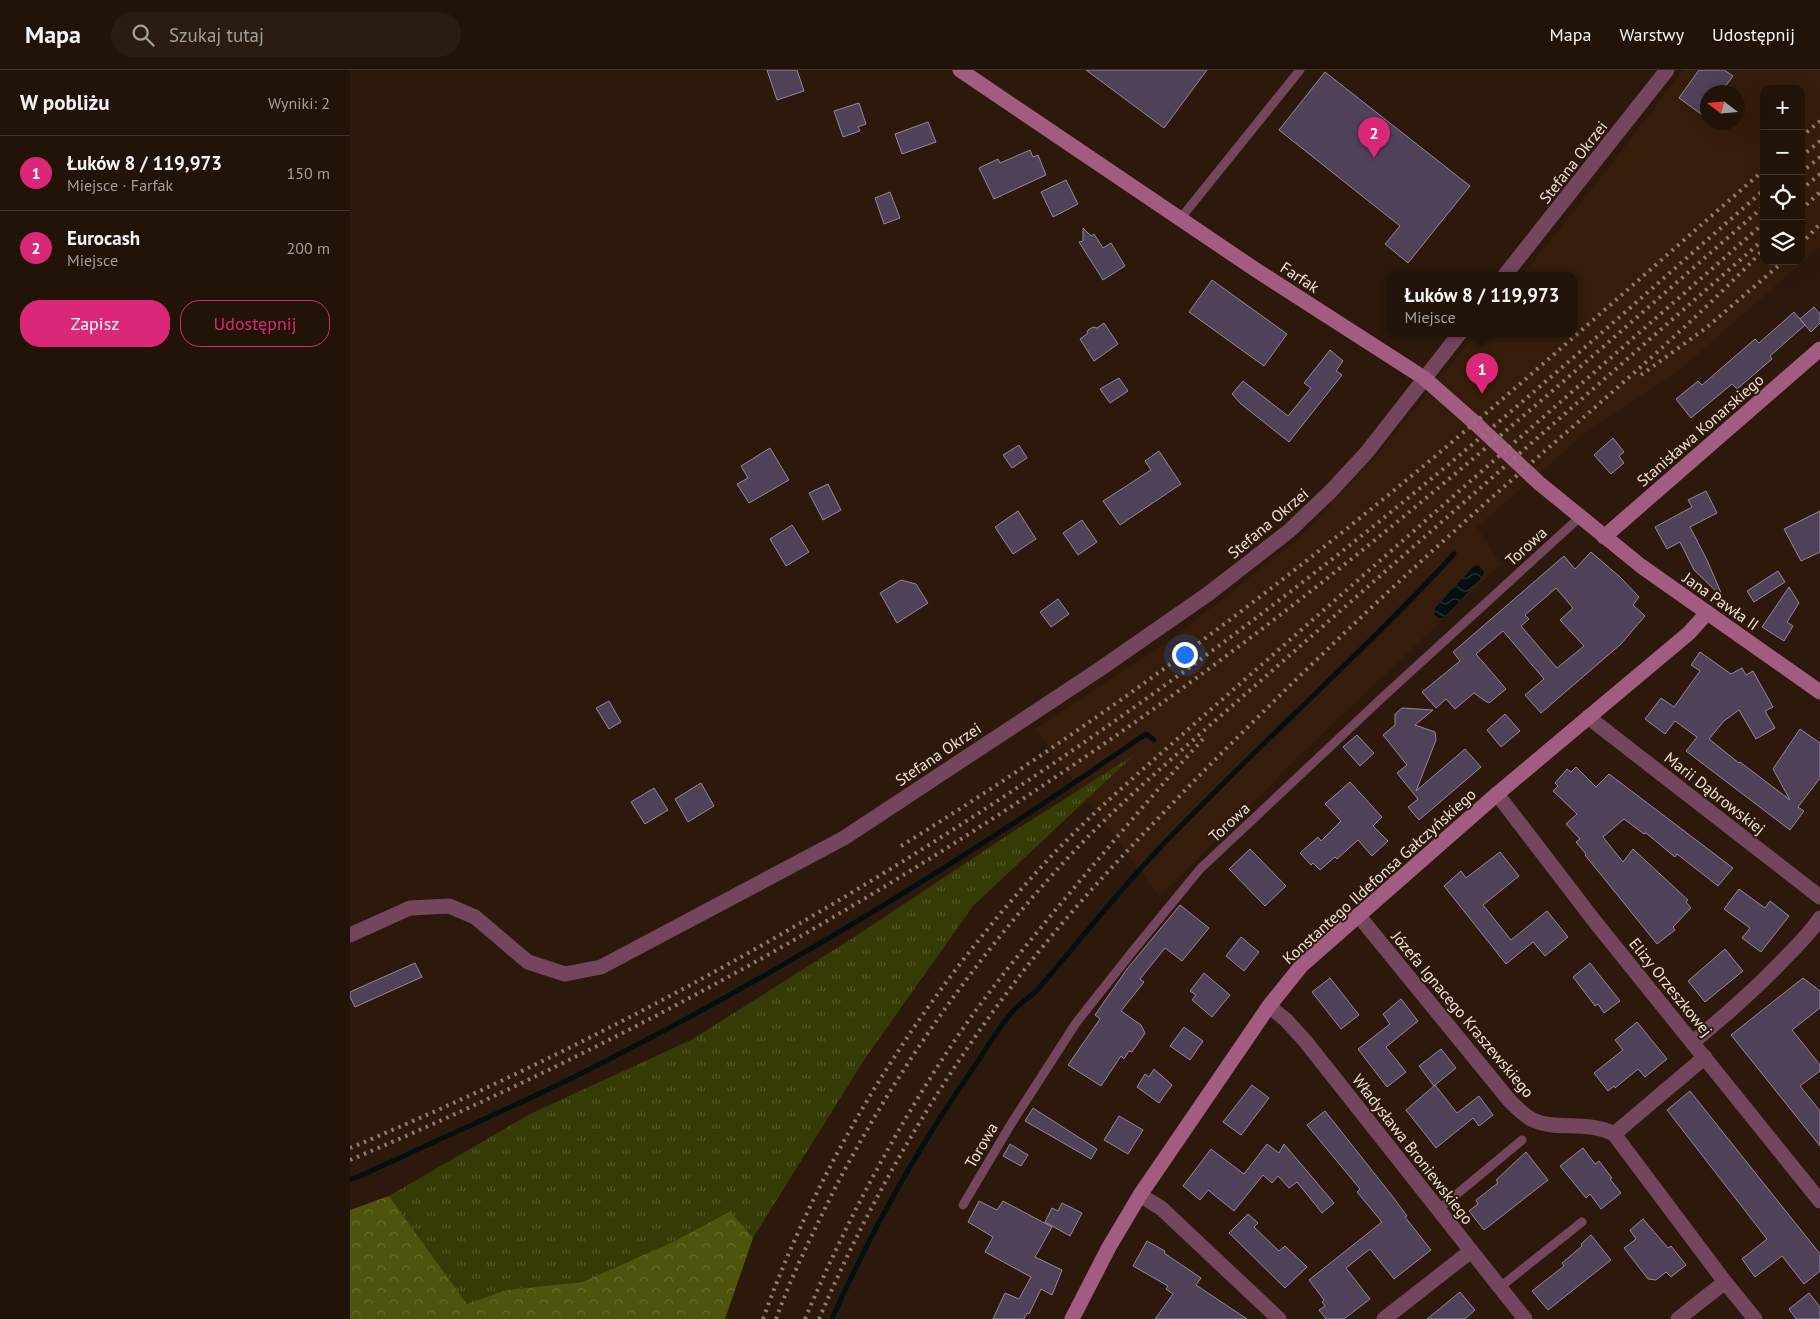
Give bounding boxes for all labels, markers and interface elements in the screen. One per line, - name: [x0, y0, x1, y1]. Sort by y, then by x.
- search box: [111, 12, 461, 57]
- text: Mapa: [25, 19, 81, 50]
- icon: search: [129, 21, 157, 49]
- text: Szukaj tutaj: [169, 23, 264, 47]
- text: Mapa: [1550, 23, 1591, 46]
- text: Warstwy: [1619, 23, 1684, 46]
- text: Udostępnij: [1712, 23, 1795, 46]
- north arrow: [1700, 85, 1745, 130]
- map controls: [1760, 85, 1805, 265]
- button: +: [1760, 85, 1805, 130]
- text: W pobliżu: [20, 89, 109, 116]
- text: Wyniki: 2: [268, 93, 330, 113]
- pin: 2: [1358, 117, 1390, 158]
- street label: Stefana Okrzei: [1535, 117, 1611, 207]
- button: −: [1760, 130, 1805, 175]
- text: Łuków 8 / 119,973: [67, 151, 222, 175]
- text: 1: [31, 163, 41, 183]
- text: 150 m: [287, 163, 330, 183]
- text: Miejsce · Farfak: [67, 175, 173, 195]
- button: locate: [1760, 175, 1805, 220]
- button: layers: [1760, 220, 1805, 265]
- text: Eurocash: [67, 226, 140, 250]
- text: 2: [31, 238, 41, 258]
- text: 200 m: [287, 238, 330, 258]
- text: Miejsce: [67, 250, 118, 270]
- street label: Farfak: [1277, 257, 1323, 297]
- popup: [1387, 272, 1577, 337]
- text: Łuków 8 / 119,973: [1405, 283, 1559, 307]
- button: Zapisz: [20, 300, 170, 347]
- button: Udostępnij: [180, 300, 330, 347]
- text: Miejsce: [1405, 307, 1456, 327]
- pin: 1: [1466, 353, 1498, 394]
- street label: Stanisława Konarskiego: [1632, 369, 1768, 491]
- street label: Stefana Okrzei: [1224, 483, 1312, 563]
- street label: Torowa: [1501, 522, 1551, 570]
- street label: Jana Pawła II: [1678, 567, 1763, 634]
- your location: [1172, 642, 1198, 668]
- street label: Stefana Okrzei: [891, 718, 985, 790]
- street label: Marii Dąbrowskiej: [1661, 747, 1769, 839]
- street label: Konstantego Ildefonsa Gałczyńskiego: [1278, 784, 1480, 968]
- street label: Torowa: [1204, 798, 1254, 846]
- street label: Józefa Ignacego Kraszewskiego: [1387, 926, 1539, 1101]
- street label: Elizy Orzeszkowej: [1625, 934, 1717, 1040]
- street label: Władysława Broniewskiego: [1348, 1070, 1478, 1228]
- street label: Torowa: [960, 1119, 1002, 1171]

